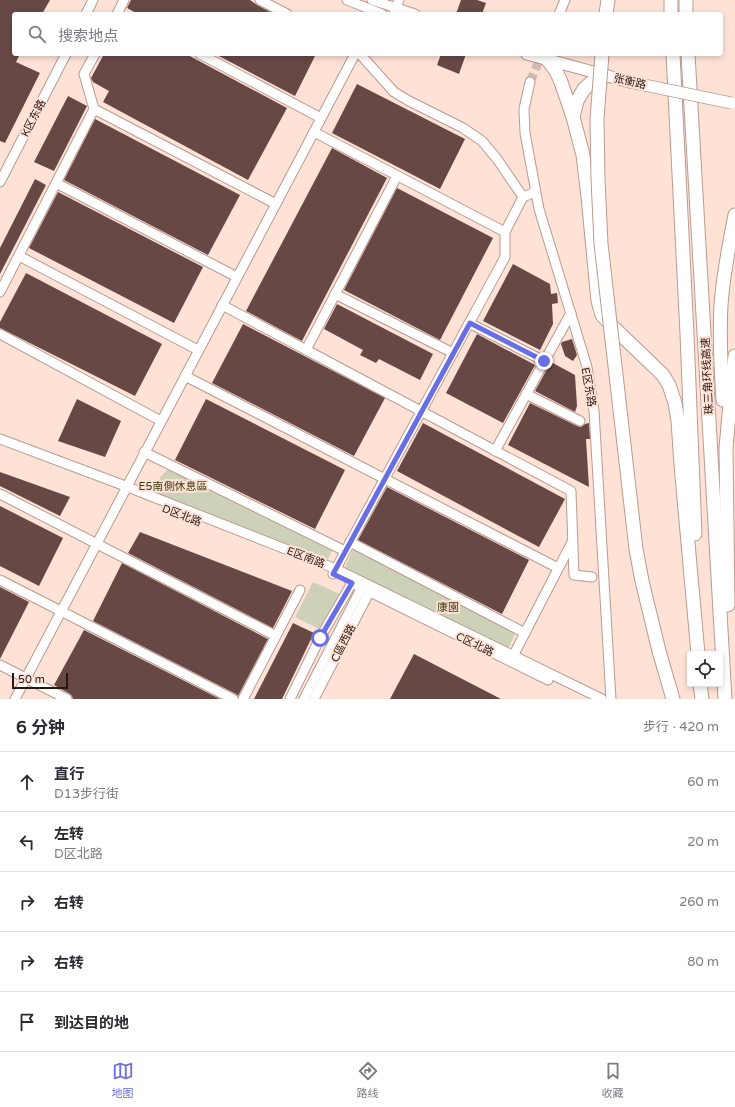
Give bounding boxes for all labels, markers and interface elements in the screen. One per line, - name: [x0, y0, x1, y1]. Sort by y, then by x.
- search box: [12, 12, 723, 56]
- icon: search: [26, 23, 48, 45]
- text: 搜索地点: [58, 27, 118, 45]
- street label: 张衡路: [612, 71, 647, 92]
- street label: K区东路: [18, 97, 48, 139]
- street label: 珠三角环线高速: [699, 337, 716, 415]
- route end: [535, 352, 553, 370]
- street label: E区东路: [579, 366, 598, 408]
- park label: E5南側休息區: [139, 480, 207, 493]
- street label: D区北路: [160, 502, 203, 529]
- street label: E区南路: [285, 544, 327, 571]
- park label: 康園: [437, 601, 459, 614]
- street label: C區西路: [328, 622, 358, 664]
- route start: [311, 629, 329, 647]
- street label: C区北路: [454, 630, 496, 659]
- map controls: [687, 651, 723, 687]
- button: locate: [687, 651, 723, 687]
- scale bar: [12, 671, 68, 690]
- text: 50 m: [18, 673, 45, 686]
- text: 6 分钟: [16, 717, 65, 738]
- text: 步行 · 420 m: [643, 719, 719, 735]
- text: 直行: [54, 765, 84, 783]
- icon: ahead: [16, 771, 38, 793]
- text: 60 m: [687, 774, 719, 790]
- text: D13步行街: [54, 786, 119, 802]
- text: 左转: [54, 825, 84, 843]
- icon: left: [16, 831, 38, 853]
- text: 20 m: [687, 834, 719, 850]
- text: D区北路: [54, 846, 103, 862]
- icon: right: [16, 891, 38, 913]
- text: 右转: [54, 894, 84, 912]
- text: 260 m: [679, 894, 719, 910]
- icon: right: [16, 951, 38, 973]
- text: 右转: [54, 954, 84, 972]
- text: 80 m: [687, 954, 719, 970]
- icon: arrive: [16, 1011, 38, 1033]
- text: 到达目的地: [54, 1014, 129, 1032]
- tab: 地图: [112, 1060, 134, 1100]
- tab: 路线: [357, 1060, 379, 1100]
- tab: 收藏: [602, 1060, 624, 1100]

